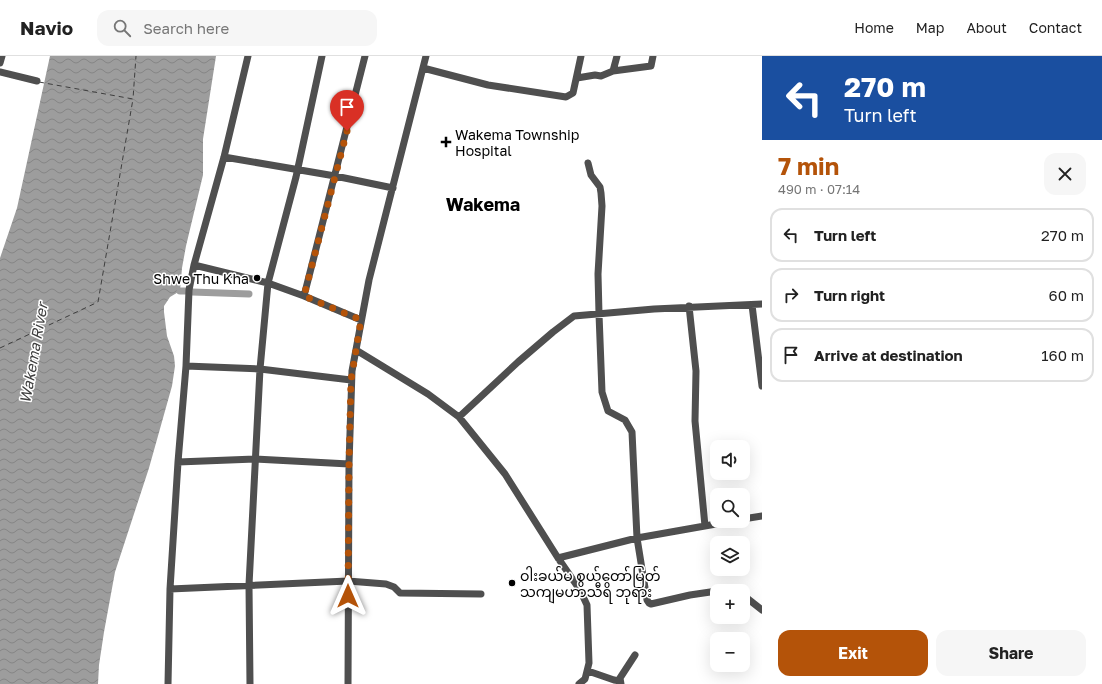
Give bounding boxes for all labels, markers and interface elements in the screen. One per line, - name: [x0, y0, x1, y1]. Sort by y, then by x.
- search box: [97, 10, 377, 46]
- text: Navio: [20, 16, 73, 39]
- icon: search: [111, 17, 133, 39]
- text: Search here: [143, 19, 229, 37]
- text: Home: [854, 19, 894, 36]
- text: Map: [916, 19, 944, 36]
- text: About: [966, 19, 1007, 36]
- text: Contact: [1029, 19, 1082, 36]
- text: 270 m: [844, 70, 926, 103]
- icon: left: [778, 72, 830, 124]
- pin: [330, 90, 364, 131]
- icon: arrive: [336, 96, 358, 118]
- text: Turn left: [844, 104, 917, 126]
- place label: Wakema Township Hospital: [455, 126, 579, 159]
- marker: Wakema Township Hospital: [440, 136, 452, 148]
- text: 7 min: [778, 151, 839, 180]
- button: close: [1044, 153, 1086, 195]
- text: 490 m · 07:14: [778, 181, 860, 197]
- district label: Wakema: [446, 193, 520, 215]
- icon: left: [780, 224, 802, 246]
- text: Turn left: [814, 226, 876, 244]
- text: 270 m: [1041, 226, 1084, 244]
- place label: Shwe Thu Kha: [153, 270, 249, 287]
- marker: Shwe Thu Kha: [252, 273, 262, 283]
- icon: right: [780, 284, 802, 306]
- text: Turn right: [814, 286, 885, 304]
- text: 60 m: [1049, 286, 1084, 304]
- water label: Wakema River: [15, 299, 51, 405]
- icon: arrive: [780, 344, 802, 366]
- text: Arrive at destination: [814, 346, 963, 364]
- text: 160 m: [1041, 346, 1084, 364]
- map controls: [710, 440, 750, 672]
- button: sound: [710, 440, 750, 480]
- button: search: [710, 488, 750, 528]
- button: layers: [710, 536, 750, 576]
- place label: ဝါးခယ်မ စွယ်တော်မြတ် သကျမဟာသီရိ ဘုရား: [520, 566, 661, 604]
- position arrow: [327, 575, 369, 617]
- marker: ဝါးခယ်မ စွယ်တော်မြတ် သကျမဟာသီရိ ဘုရား: [507, 578, 517, 588]
- button: +: [710, 584, 750, 624]
- button: Exit: [778, 630, 928, 676]
- button: Share: [936, 630, 1086, 676]
- button: −: [710, 632, 750, 672]

